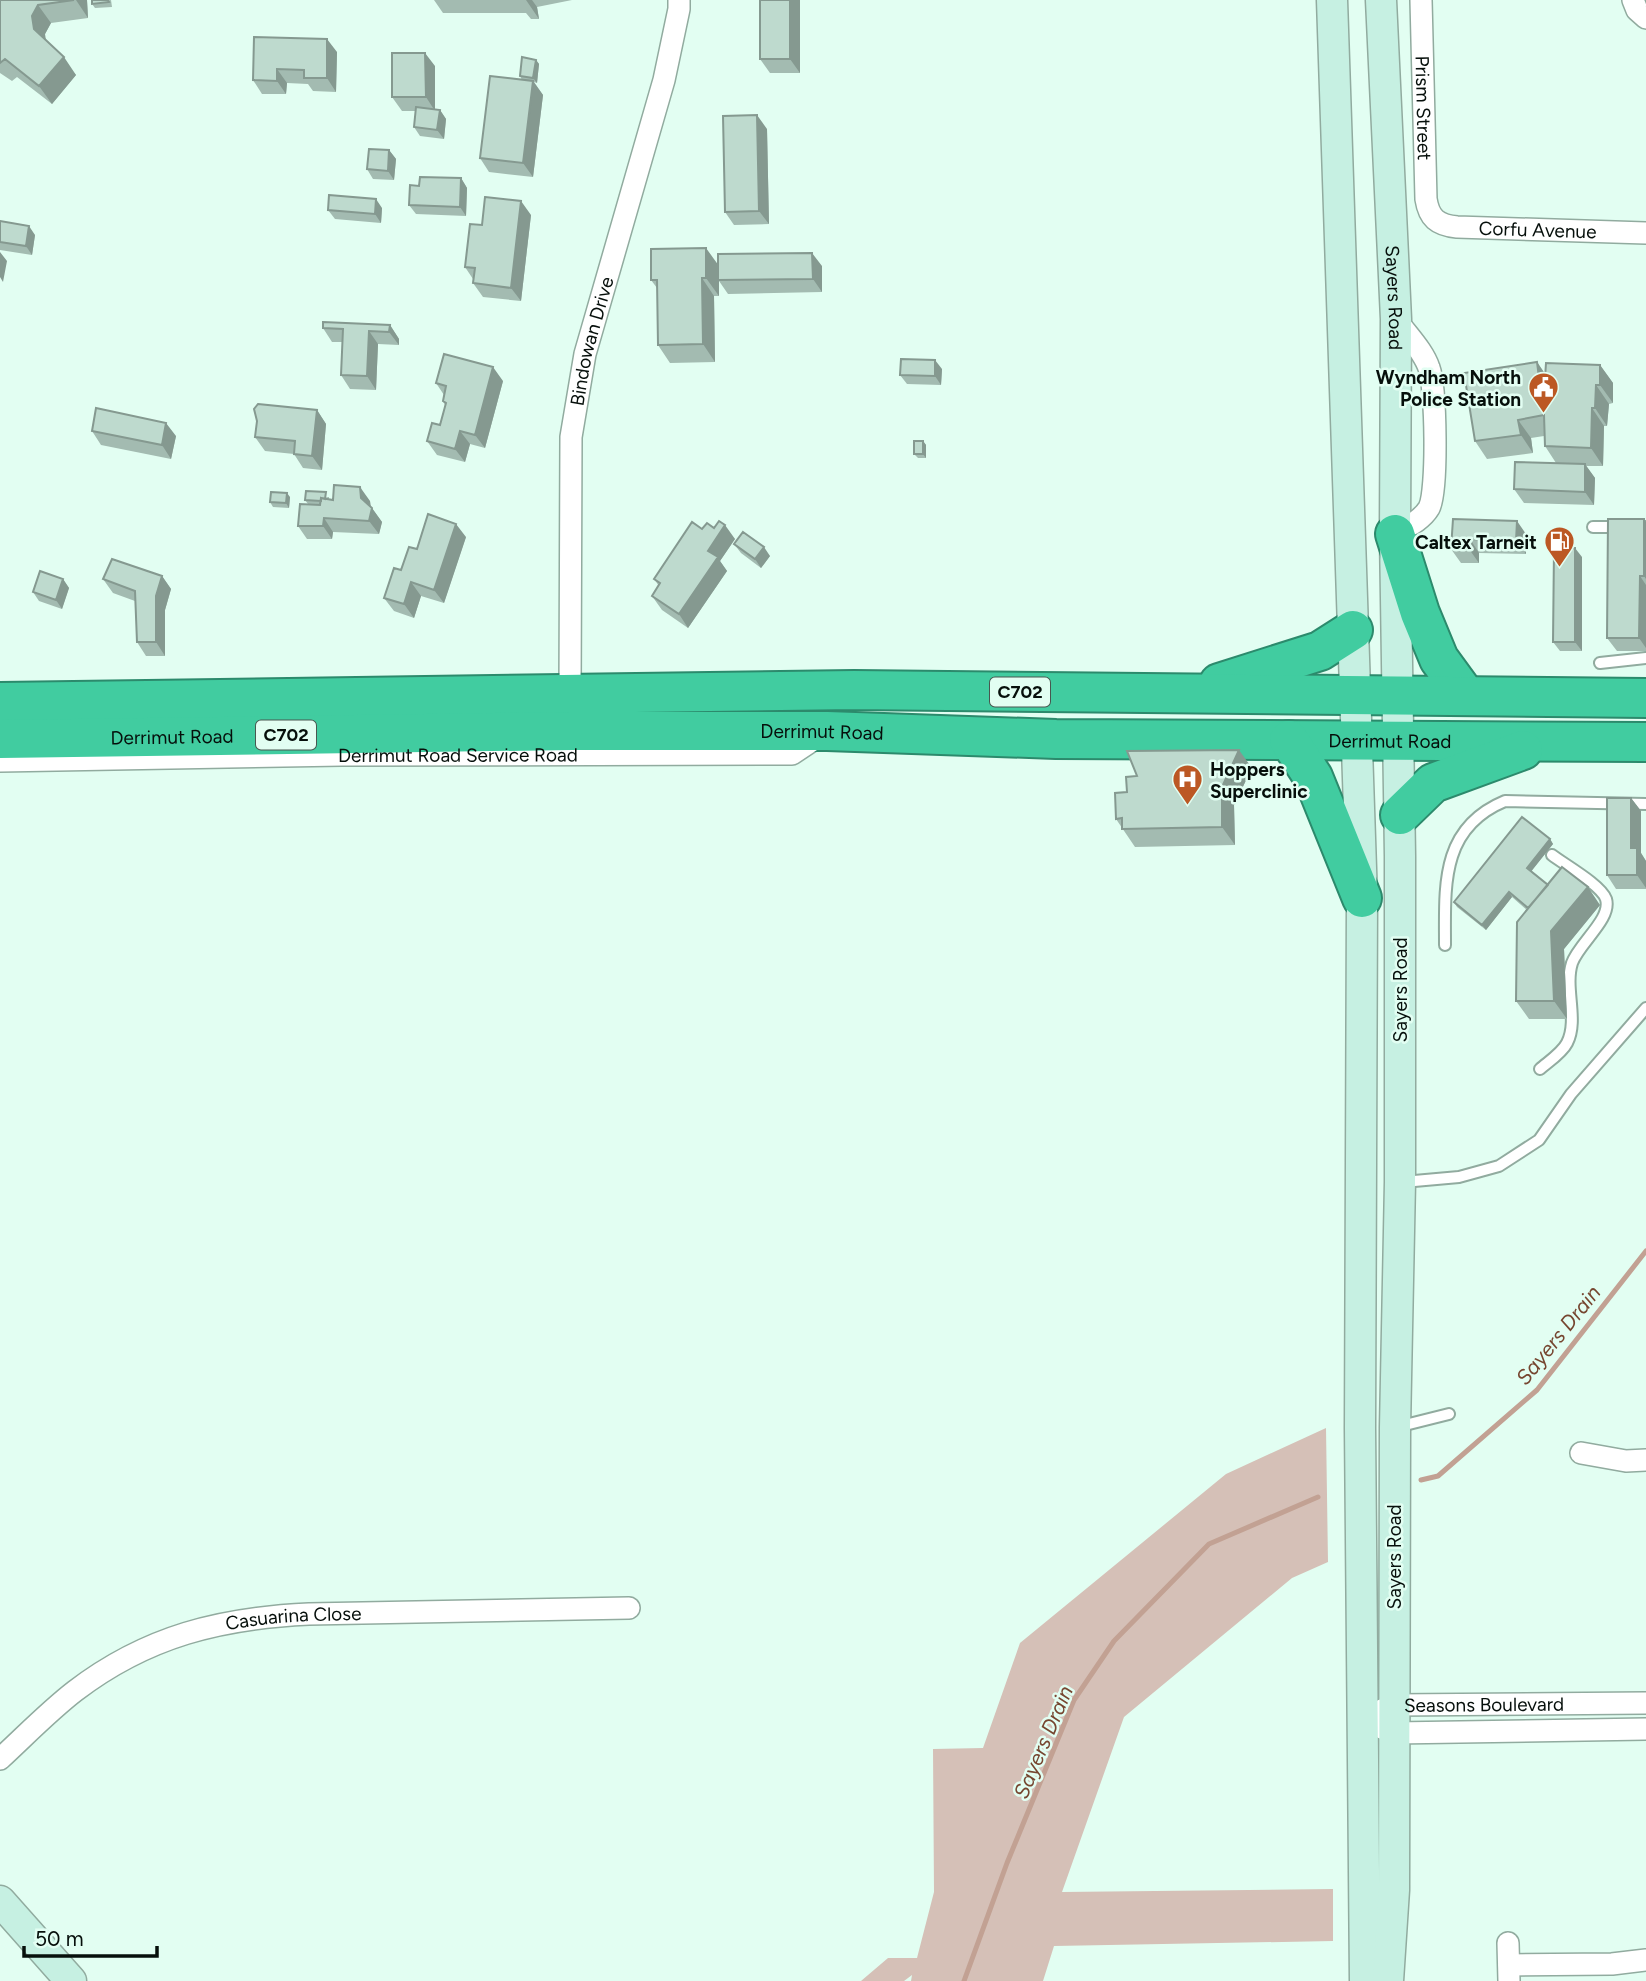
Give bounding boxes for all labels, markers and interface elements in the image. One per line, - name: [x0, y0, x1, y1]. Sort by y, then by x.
- street label: Prism Street: [1411, 55, 1437, 161]
- street label: Corfu Avenue: [1478, 216, 1597, 243]
- street label: Sayers Road: [1381, 245, 1408, 350]
- street label: Bindowan Drive: [565, 274, 618, 407]
- place label: Wyndham North Police Station: [1376, 366, 1521, 411]
- public building icon: Wyndham North Police Station: [1527, 371, 1561, 415]
- fuel station icon: Caltex Tarneit: [1543, 525, 1577, 569]
- place label: Caltex Tarneit: [1415, 531, 1537, 554]
- road number: C702: [990, 678, 1050, 706]
- road number: C702: [256, 720, 316, 750]
- street label: Derrimut Road: [760, 720, 884, 744]
- street label: Derrimut Road: [110, 724, 234, 749]
- street label: Derrimut Road: [1328, 729, 1451, 753]
- street label: Derrimut Road Service Road: [338, 743, 578, 767]
- place label: Hoppers Superclinic: [1210, 758, 1308, 803]
- hospital icon: Hoppers Superclinic: [1170, 763, 1204, 807]
- street label: Sayers Road: [1389, 937, 1412, 1043]
- water label: Sayers Drain: [1510, 1280, 1606, 1390]
- street label: Sayers Road: [1383, 1504, 1406, 1610]
- street label: Casuarina Close: [223, 1602, 362, 1635]
- water label: Sayers Drain: [1008, 1682, 1078, 1802]
- street label: Seasons Boulevard: [1404, 1692, 1564, 1716]
- scale bar: [24, 1914, 158, 1958]
- text: 50 m: [35, 1926, 84, 1951]

